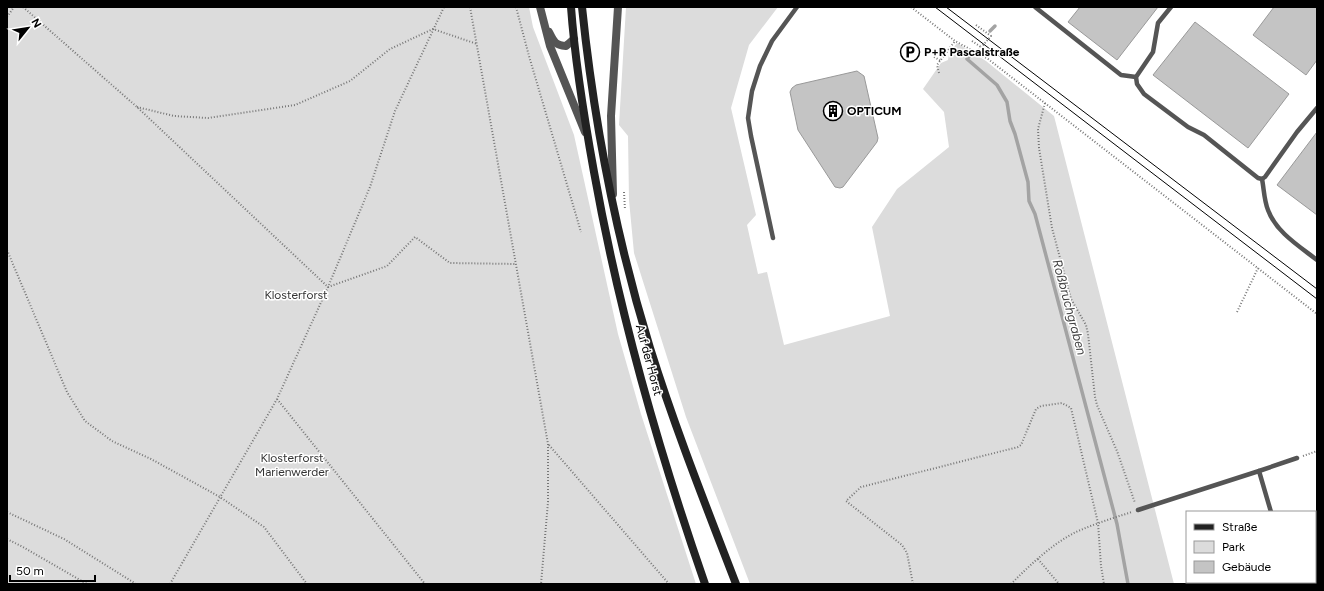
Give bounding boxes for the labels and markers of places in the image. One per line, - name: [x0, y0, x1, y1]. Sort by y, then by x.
- parking icon: P+R Pascalstraße: [899, 41, 921, 63]
- place label: P+R Pascalstraße: [924, 45, 1020, 59]
- building icon: OPTICUM: [822, 100, 844, 122]
- place label: OPTICUM: [847, 104, 902, 118]

